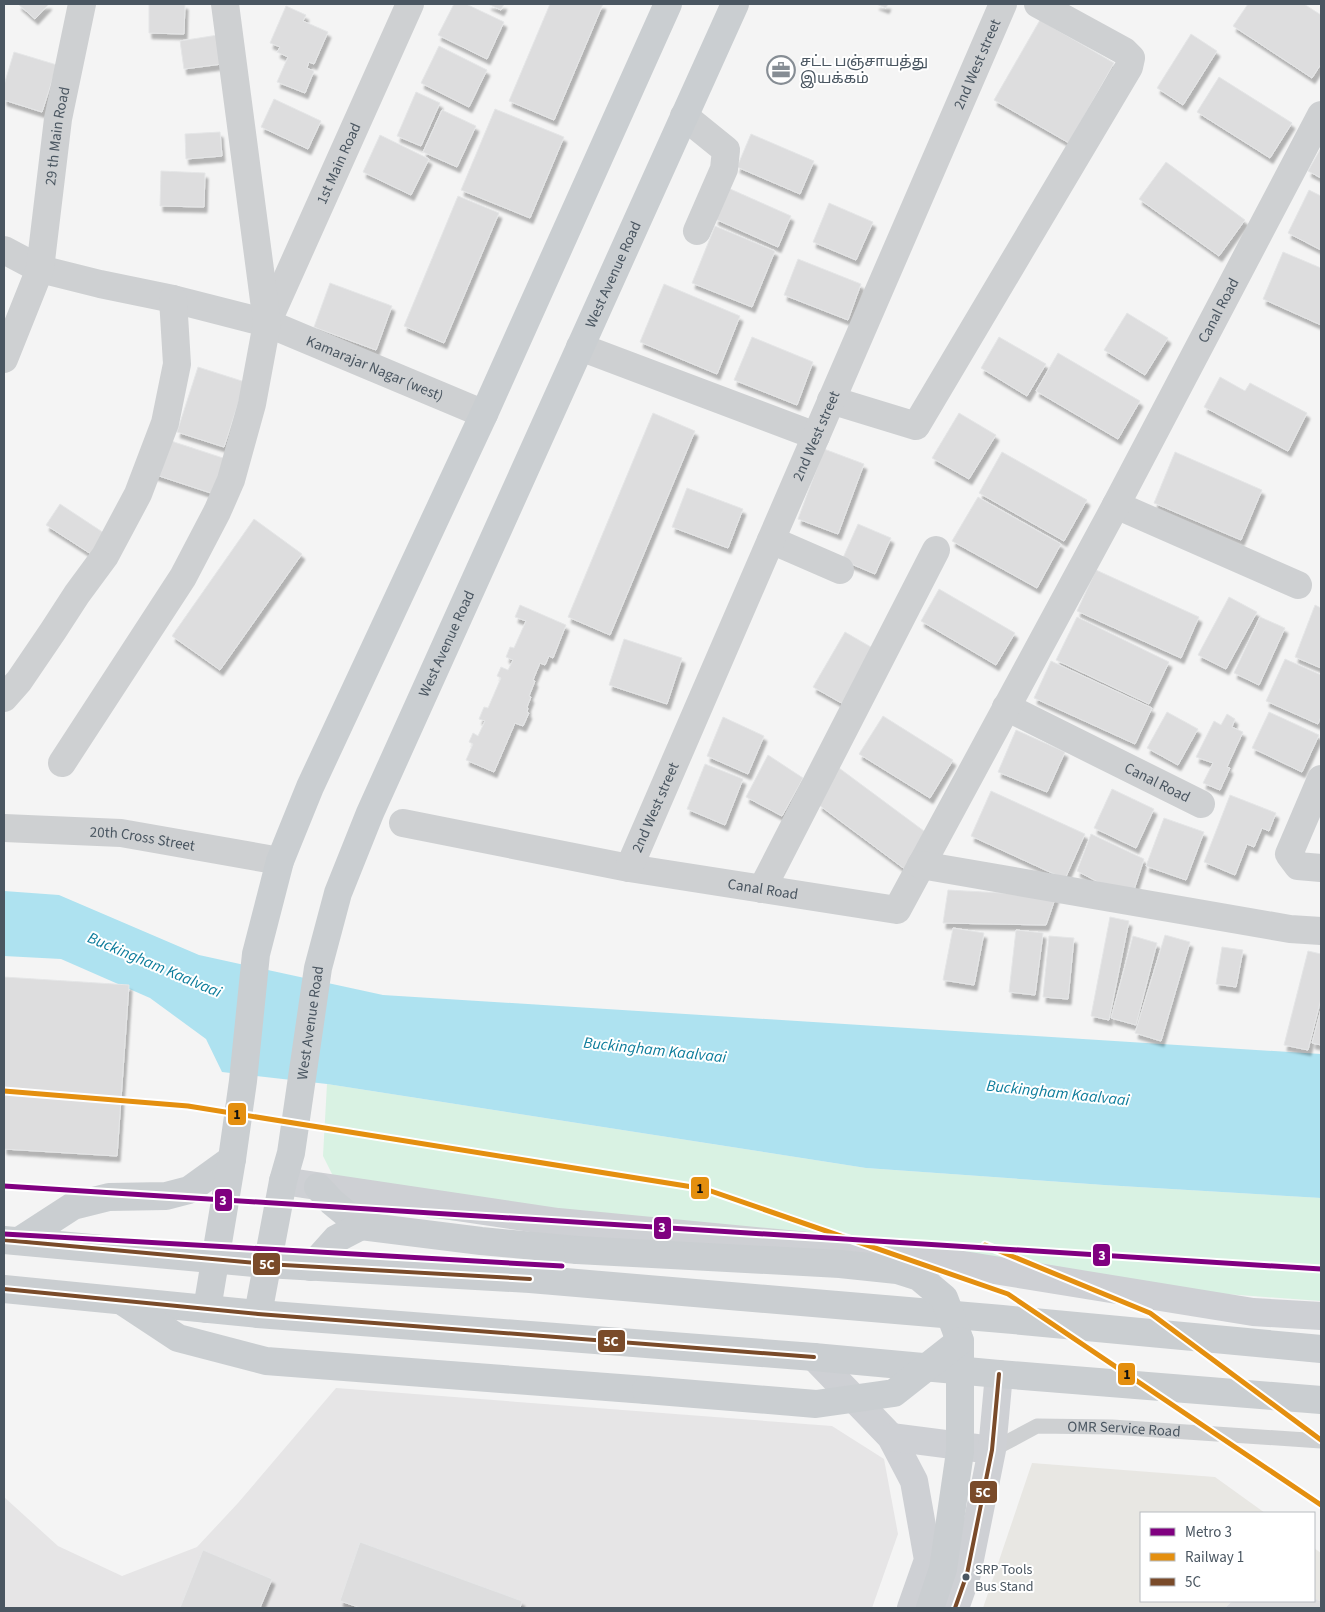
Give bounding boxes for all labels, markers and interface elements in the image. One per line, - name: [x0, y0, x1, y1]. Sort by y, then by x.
- street label: 2nd West street: [949, 16, 1006, 113]
- place label: சட்ட பஞ்சாயத்து இயக்கம்: [800, 51, 928, 89]
- office icon: சட்ட பஞ்சாயத்து இயக்கம்: [766, 55, 796, 85]
- street label: 29 th Main Road: [40, 85, 75, 187]
- street label: 1st Main Road: [312, 119, 366, 208]
- street label: West Avenue Road: [580, 218, 647, 331]
- street label: Canal Road: [1193, 274, 1245, 347]
- street label: Kamarajar Nagar (west): [303, 331, 446, 407]
- street label: 2nd West street: [788, 388, 845, 484]
- street label: West Avenue Road: [414, 587, 480, 701]
- street label: Canal Road: [1121, 758, 1194, 808]
- street label: 2nd West street: [627, 759, 684, 856]
- street label: 20th Cross Street: [89, 822, 197, 857]
- street label: Canal Road: [726, 874, 800, 905]
- water label: Buckingham Kaalvaai: [84, 927, 225, 1003]
- street label: West Avenue Road: [292, 965, 329, 1081]
- water label: Buckingham Kaalvaai: [582, 1032, 728, 1068]
- water label: Buckingham Kaalvaai: [985, 1075, 1131, 1111]
- line badge: 1: [227, 1102, 247, 1126]
- text: 1: [233, 1105, 241, 1125]
- line badge: 1: [690, 1176, 710, 1200]
- text: 1: [696, 1179, 704, 1199]
- line badge: 3: [214, 1188, 233, 1212]
- text: 3: [219, 1191, 227, 1211]
- line badge: 3: [653, 1216, 672, 1240]
- text: 3: [658, 1218, 666, 1238]
- line badge: 3: [1092, 1243, 1111, 1267]
- text: 3: [1098, 1246, 1106, 1266]
- line badge: 5C: [252, 1252, 281, 1276]
- text: 5C: [259, 1255, 275, 1275]
- line badge: 5C: [597, 1329, 626, 1353]
- text: 5C: [603, 1332, 619, 1352]
- line badge: 1: [1117, 1362, 1136, 1386]
- text: 1: [1123, 1365, 1131, 1385]
- street label: OMR Service Road: [1067, 1416, 1181, 1443]
- line badge: 5C: [969, 1480, 998, 1504]
- text: 5C: [975, 1483, 991, 1503]
- legend: [1140, 1512, 1315, 1602]
- text: Metro 3: [1185, 1522, 1232, 1543]
- text: Railway 1: [1185, 1547, 1244, 1568]
- place label: SRP Tools Bus Stand: [975, 1560, 1034, 1597]
- marker: SRP Tools Bus Stand: [961, 1572, 971, 1582]
- text: 5C: [1185, 1572, 1201, 1593]

